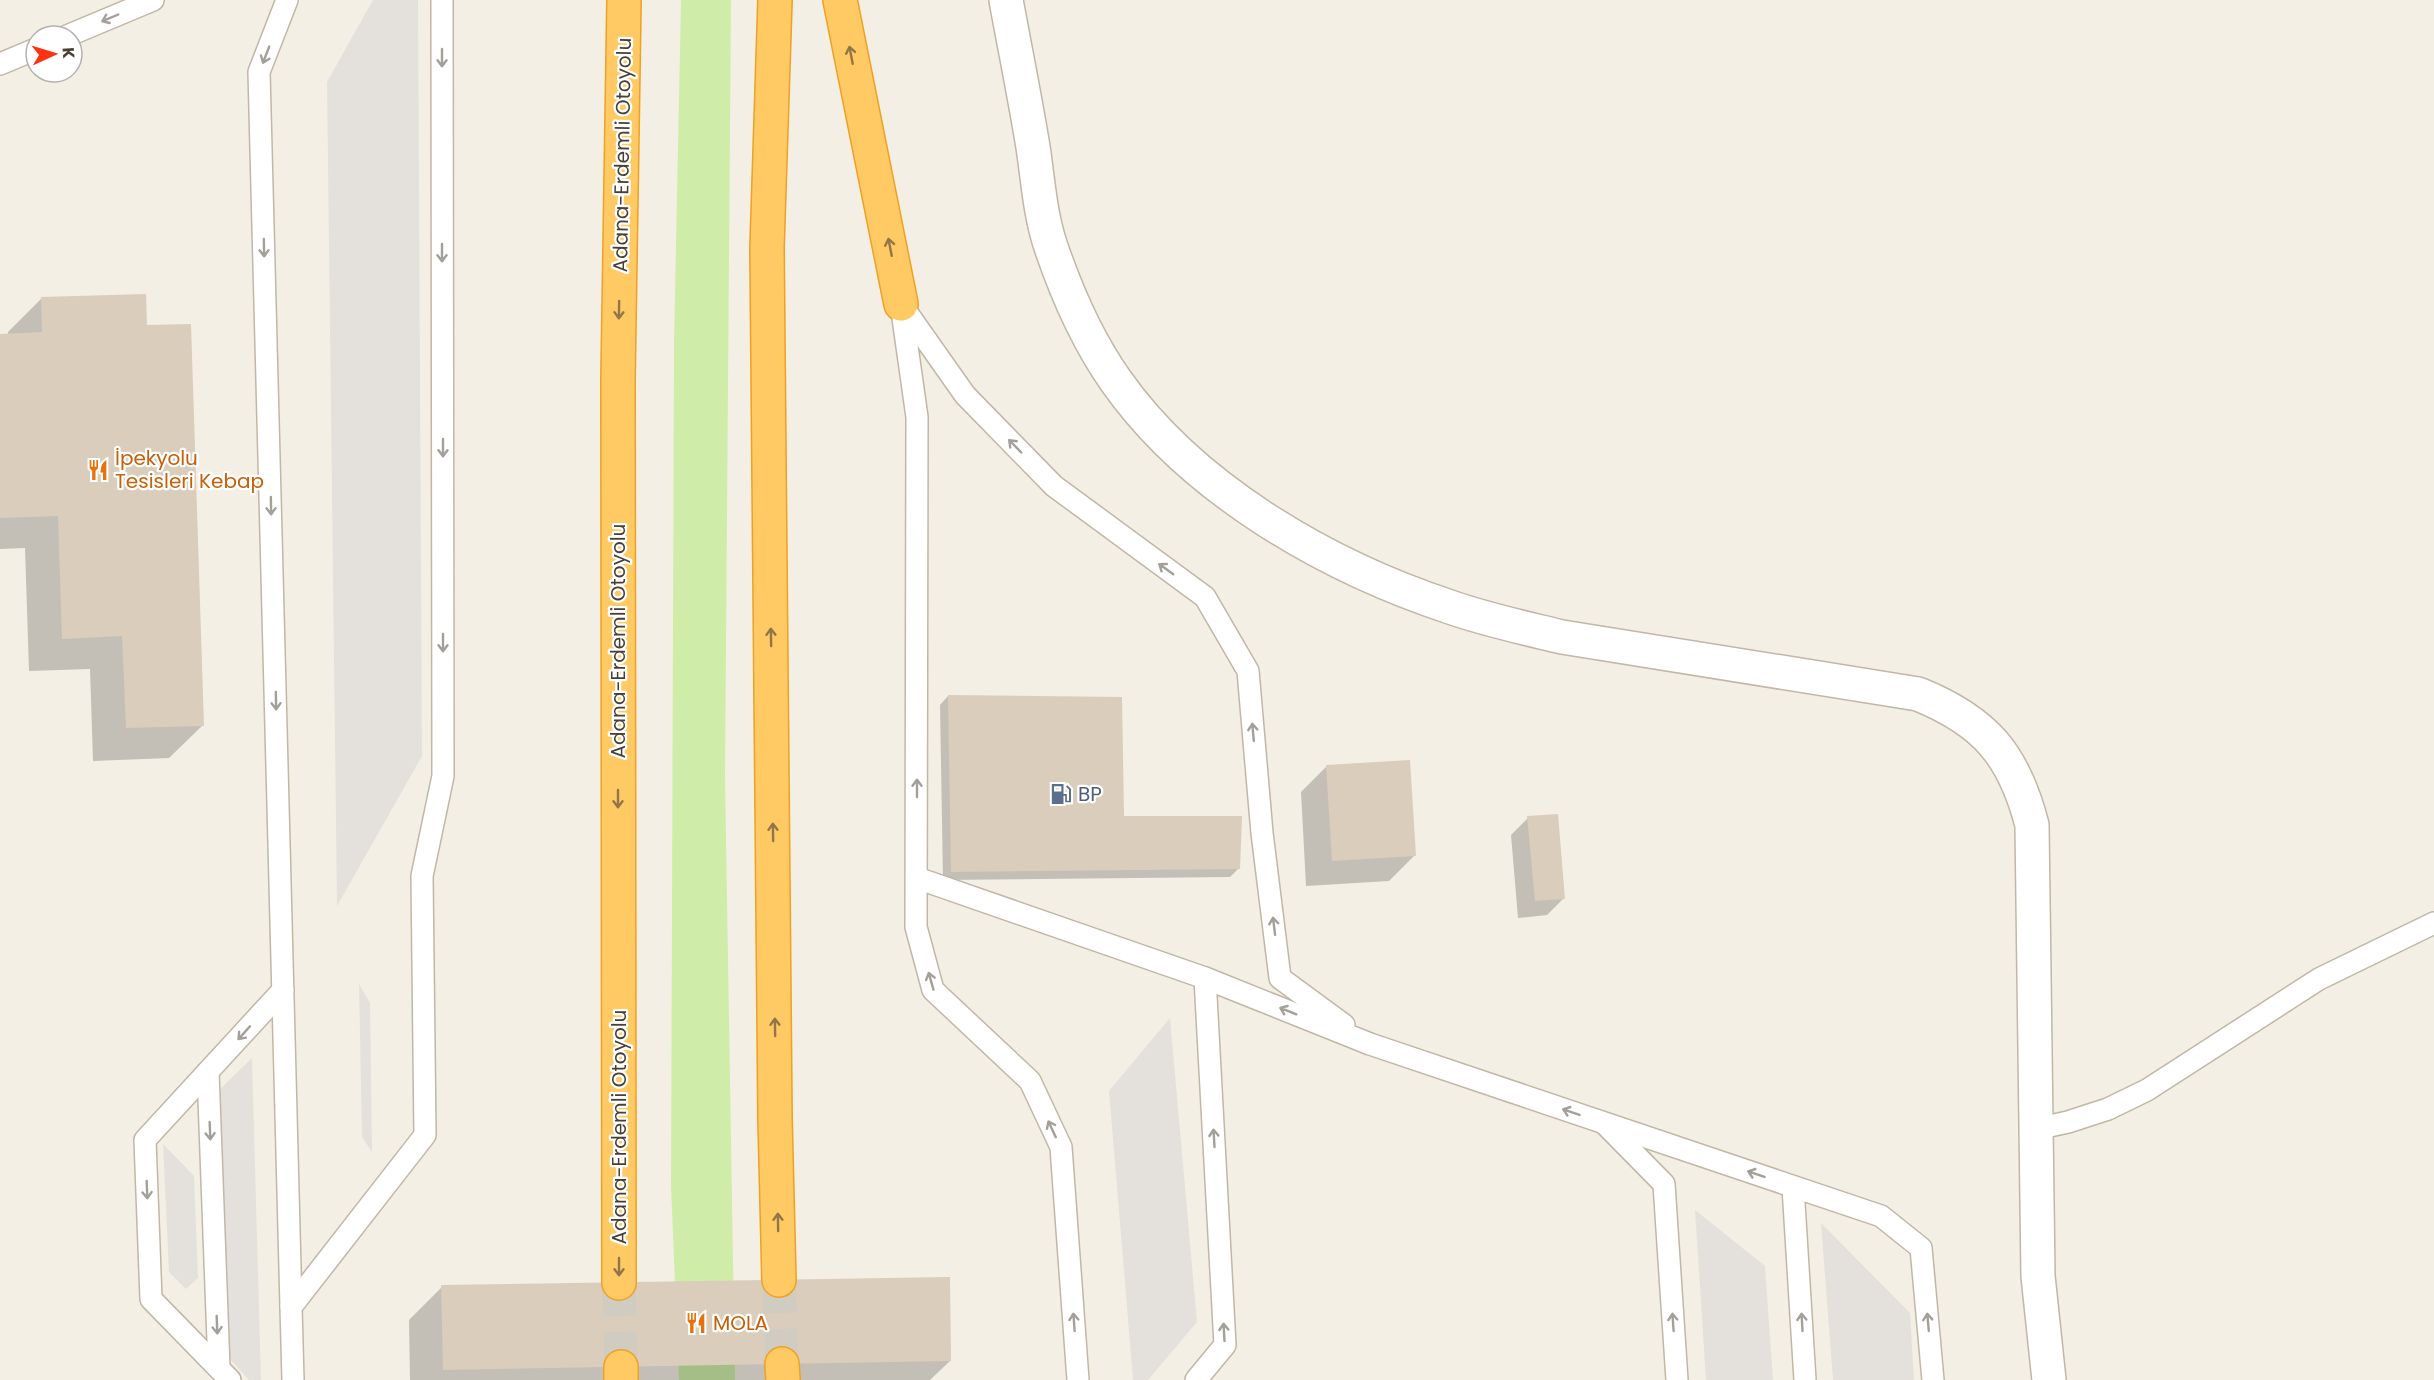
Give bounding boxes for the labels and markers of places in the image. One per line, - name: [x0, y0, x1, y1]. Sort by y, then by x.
- place label: İpekyolu Tesisleri Kebap: [115, 444, 264, 495]
- restaurant icon: İpekyolu Tesisleri Kebap: [86, 458, 110, 482]
- place label: BP: [1078, 780, 1102, 808]
- fuel station icon: BP: [1049, 782, 1073, 806]
- place label: MOLA: [713, 1309, 768, 1337]
- restaurant icon: MOLA: [684, 1311, 708, 1335]

